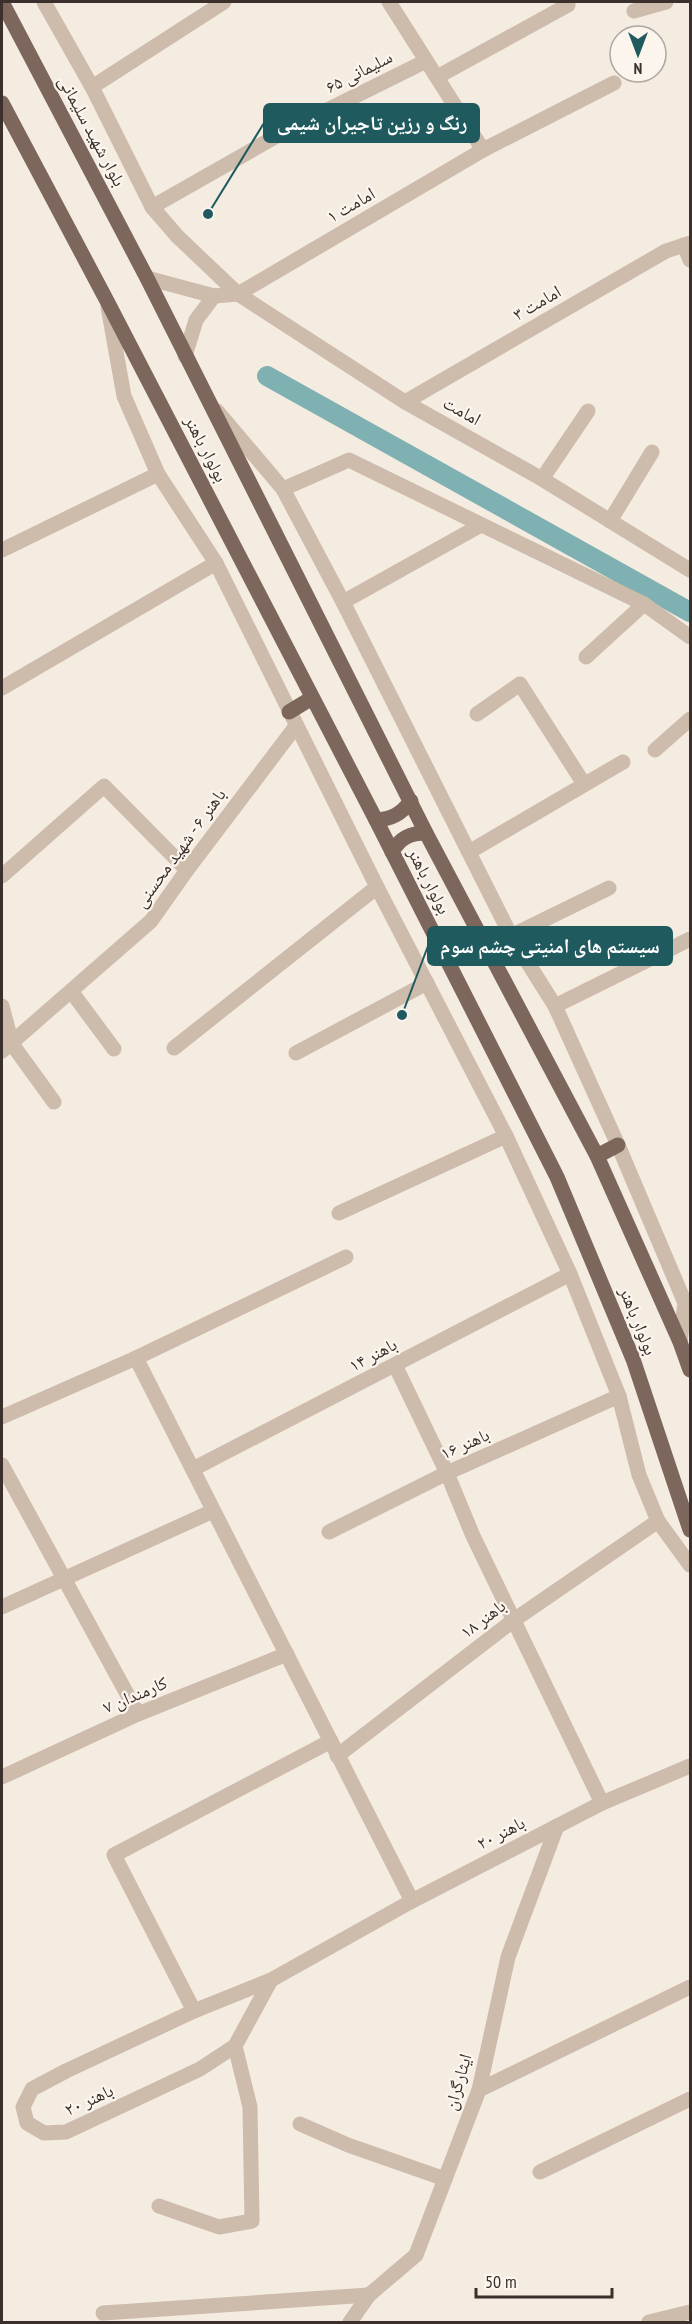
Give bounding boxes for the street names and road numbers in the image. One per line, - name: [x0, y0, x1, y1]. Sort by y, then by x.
- street label: سلیمانی ۶۵: [321, 45, 396, 98]
- street label: بلوار شهید سلیمانی: [54, 71, 131, 190]
- street label: امامت ۱: [323, 182, 379, 227]
- street label: امامت ۳: [509, 280, 565, 325]
- street label: امامت: [439, 391, 485, 430]
- street label: بولوار باهنر: [179, 411, 233, 486]
- street label: باهنر ۶ - شهید محسنی: [129, 784, 231, 912]
- street label: بولوار باهنر: [402, 843, 456, 918]
- street label: بولوار باهنر: [614, 1282, 663, 1358]
- street label: باهنر ۱۴: [345, 1332, 401, 1377]
- street label: باهنر ۱۶: [437, 1423, 493, 1464]
- street label: باهنر ۱۸: [455, 1594, 510, 1643]
- street label: کارمندان ۷: [99, 1671, 171, 1718]
- street label: باهنر ۲۰: [473, 1811, 529, 1854]
- street label: ایثارگران: [438, 2051, 477, 2113]
- street label: باهنر ۲۰: [61, 2078, 117, 2121]

